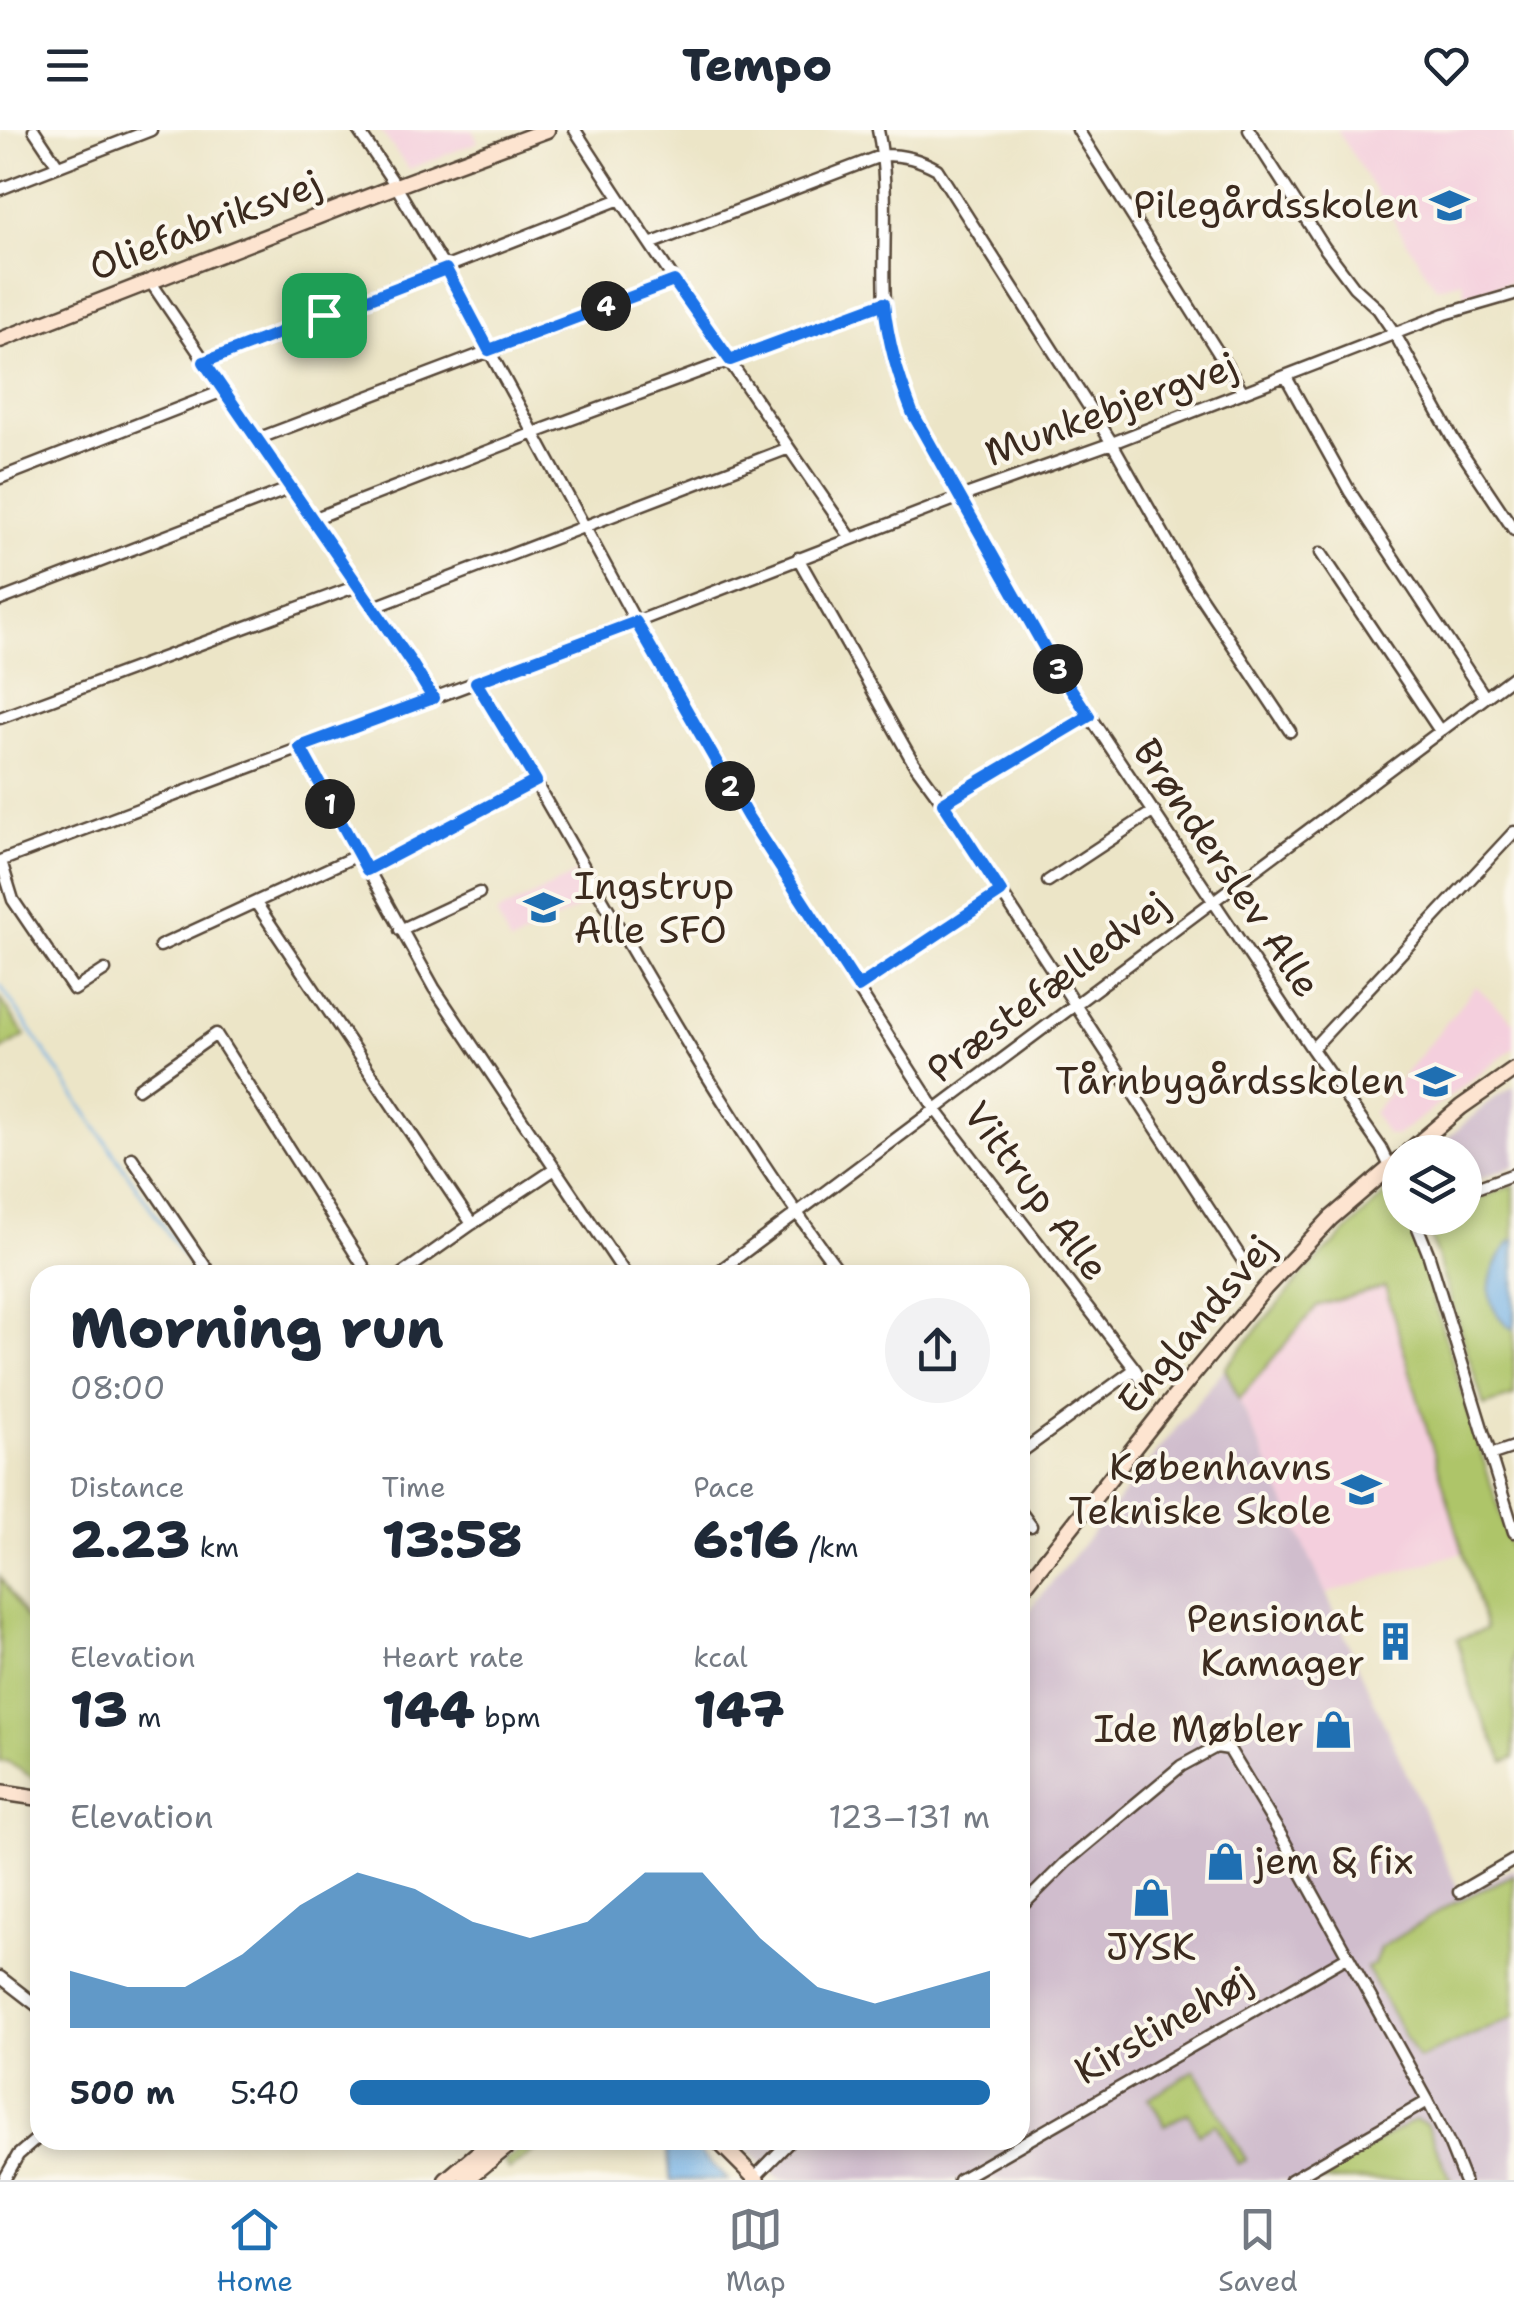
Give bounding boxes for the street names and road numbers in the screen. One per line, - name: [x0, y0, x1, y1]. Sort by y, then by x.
- street label: Oliefabriksvej: [82, 157, 328, 292]
- street label: Munkebjergvej: [977, 339, 1244, 478]
- street label: Brønderslev Alle: [1122, 728, 1333, 1007]
- street label: Præstefælledvej: [916, 879, 1179, 1094]
- street label: Vittrup Alle: [952, 1090, 1121, 1291]
- street label: Englandsvej: [1105, 1223, 1286, 1424]
- street label: Kirstinehøj: [1065, 1953, 1261, 2096]

